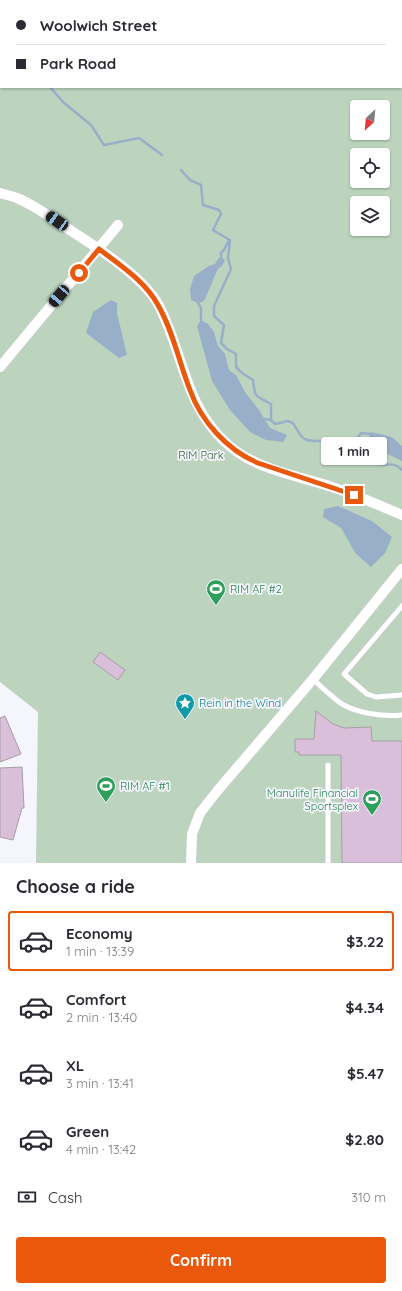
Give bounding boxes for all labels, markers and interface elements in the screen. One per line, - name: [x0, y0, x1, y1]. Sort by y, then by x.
- text: Woolwich Street: [40, 16, 157, 35]
- text: Park Road: [40, 54, 116, 73]
- north arrow: [350, 100, 390, 140]
- map controls: [350, 100, 390, 236]
- button: locate: [350, 148, 390, 188]
- button: layers: [350, 196, 390, 236]
- car: [44, 209, 70, 233]
- route start: [70, 264, 88, 282]
- car: [47, 283, 71, 309]
- callout: 1 min: [321, 437, 387, 465]
- text: 1 min: [338, 443, 370, 459]
- park label: RIM Park: [178, 448, 224, 462]
- route end: [345, 486, 363, 504]
- sports icon: RIM AF #2: [205, 578, 227, 606]
- place label: RIM AF #2: [230, 582, 282, 596]
- place icon: Rein in the Wind: [174, 692, 196, 720]
- place label: Rein in the Wind: [199, 696, 281, 710]
- sports icon: RIM AF #1: [95, 775, 117, 803]
- place label: RIM AF #1: [120, 779, 170, 793]
- place label: Manulife Financial Sportsplex: [267, 786, 358, 813]
- sports icon: Manulife Financial Sportsplex: [361, 788, 383, 816]
- text: Choose a ride: [16, 875, 135, 898]
- icon: car: [18, 923, 54, 959]
- text: Economy: [66, 924, 133, 943]
- text: $3.22: [346, 932, 384, 951]
- text: 1 min · 13:39: [66, 943, 134, 959]
- icon: car: [18, 989, 54, 1025]
- text: Comfort: [66, 990, 127, 1009]
- text: $4.34: [346, 998, 384, 1017]
- text: 2 min · 13:40: [66, 1009, 137, 1025]
- icon: car: [18, 1055, 54, 1091]
- text: XL: [66, 1056, 84, 1075]
- text: $5.47: [347, 1064, 384, 1083]
- text: 3 min · 13:41: [66, 1075, 134, 1091]
- icon: car: [18, 1121, 54, 1157]
- text: Green: [66, 1122, 109, 1141]
- text: $2.80: [345, 1130, 384, 1149]
- text: 4 min · 13:42: [66, 1141, 136, 1157]
- icon: cash: [16, 1186, 38, 1208]
- text: Cash: [48, 1188, 82, 1207]
- text: 310 m: [351, 1189, 386, 1205]
- button: Confirm: [16, 1237, 386, 1283]

